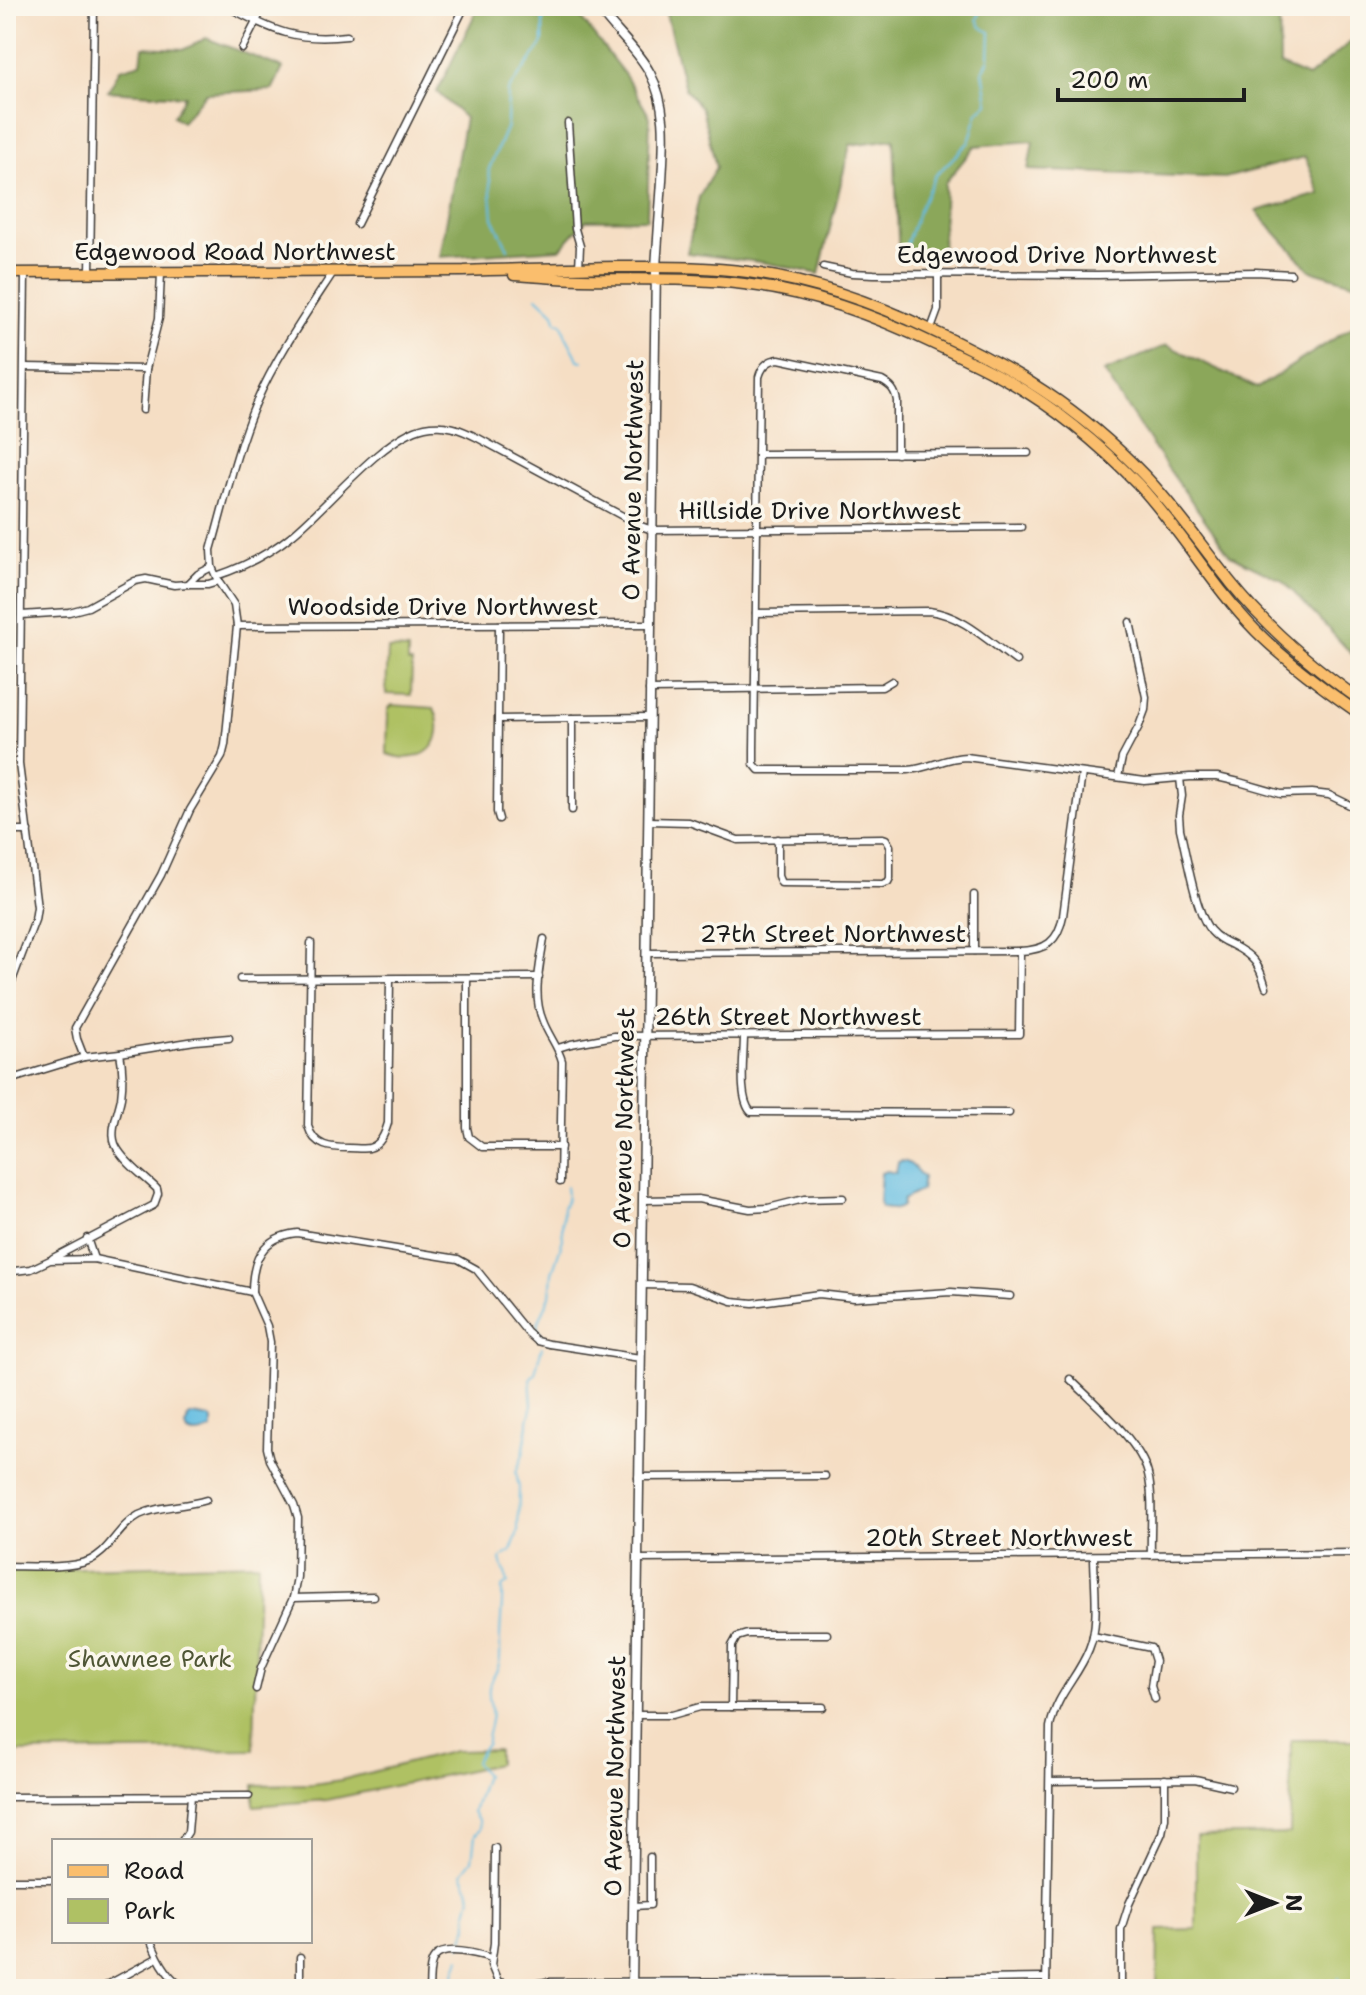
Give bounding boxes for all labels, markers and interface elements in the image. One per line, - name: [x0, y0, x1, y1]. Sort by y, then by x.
- scale bar: [1058, 52, 1244, 102]
- text: 200 m: [1070, 64, 1148, 96]
- street label: Edgewood Road Northwest: [74, 236, 396, 268]
- street label: Edgewood Drive Northwest: [897, 239, 1217, 271]
- street label: O Avenue Northwest: [615, 359, 651, 601]
- street label: Hillside Drive Northwest: [678, 495, 962, 527]
- street label: Woodside Drive Northwest: [287, 591, 599, 623]
- street label: 27th Street Northwest: [700, 918, 966, 950]
- street label: 26th Street Northwest: [654, 1001, 922, 1033]
- street label: O Avenue Northwest: [606, 1007, 642, 1249]
- street label: 20th Street Northwest: [865, 1522, 1133, 1554]
- park label: Shawnee Park: [68, 1643, 232, 1675]
- street label: O Avenue Northwest: [597, 1655, 633, 1897]
- legend: [52, 1839, 312, 1943]
- text: Road: [124, 1855, 184, 1887]
- north arrow: [1234, 1863, 1314, 1943]
- text: N: [1279, 1894, 1308, 1912]
- text: Park: [124, 1895, 176, 1927]

